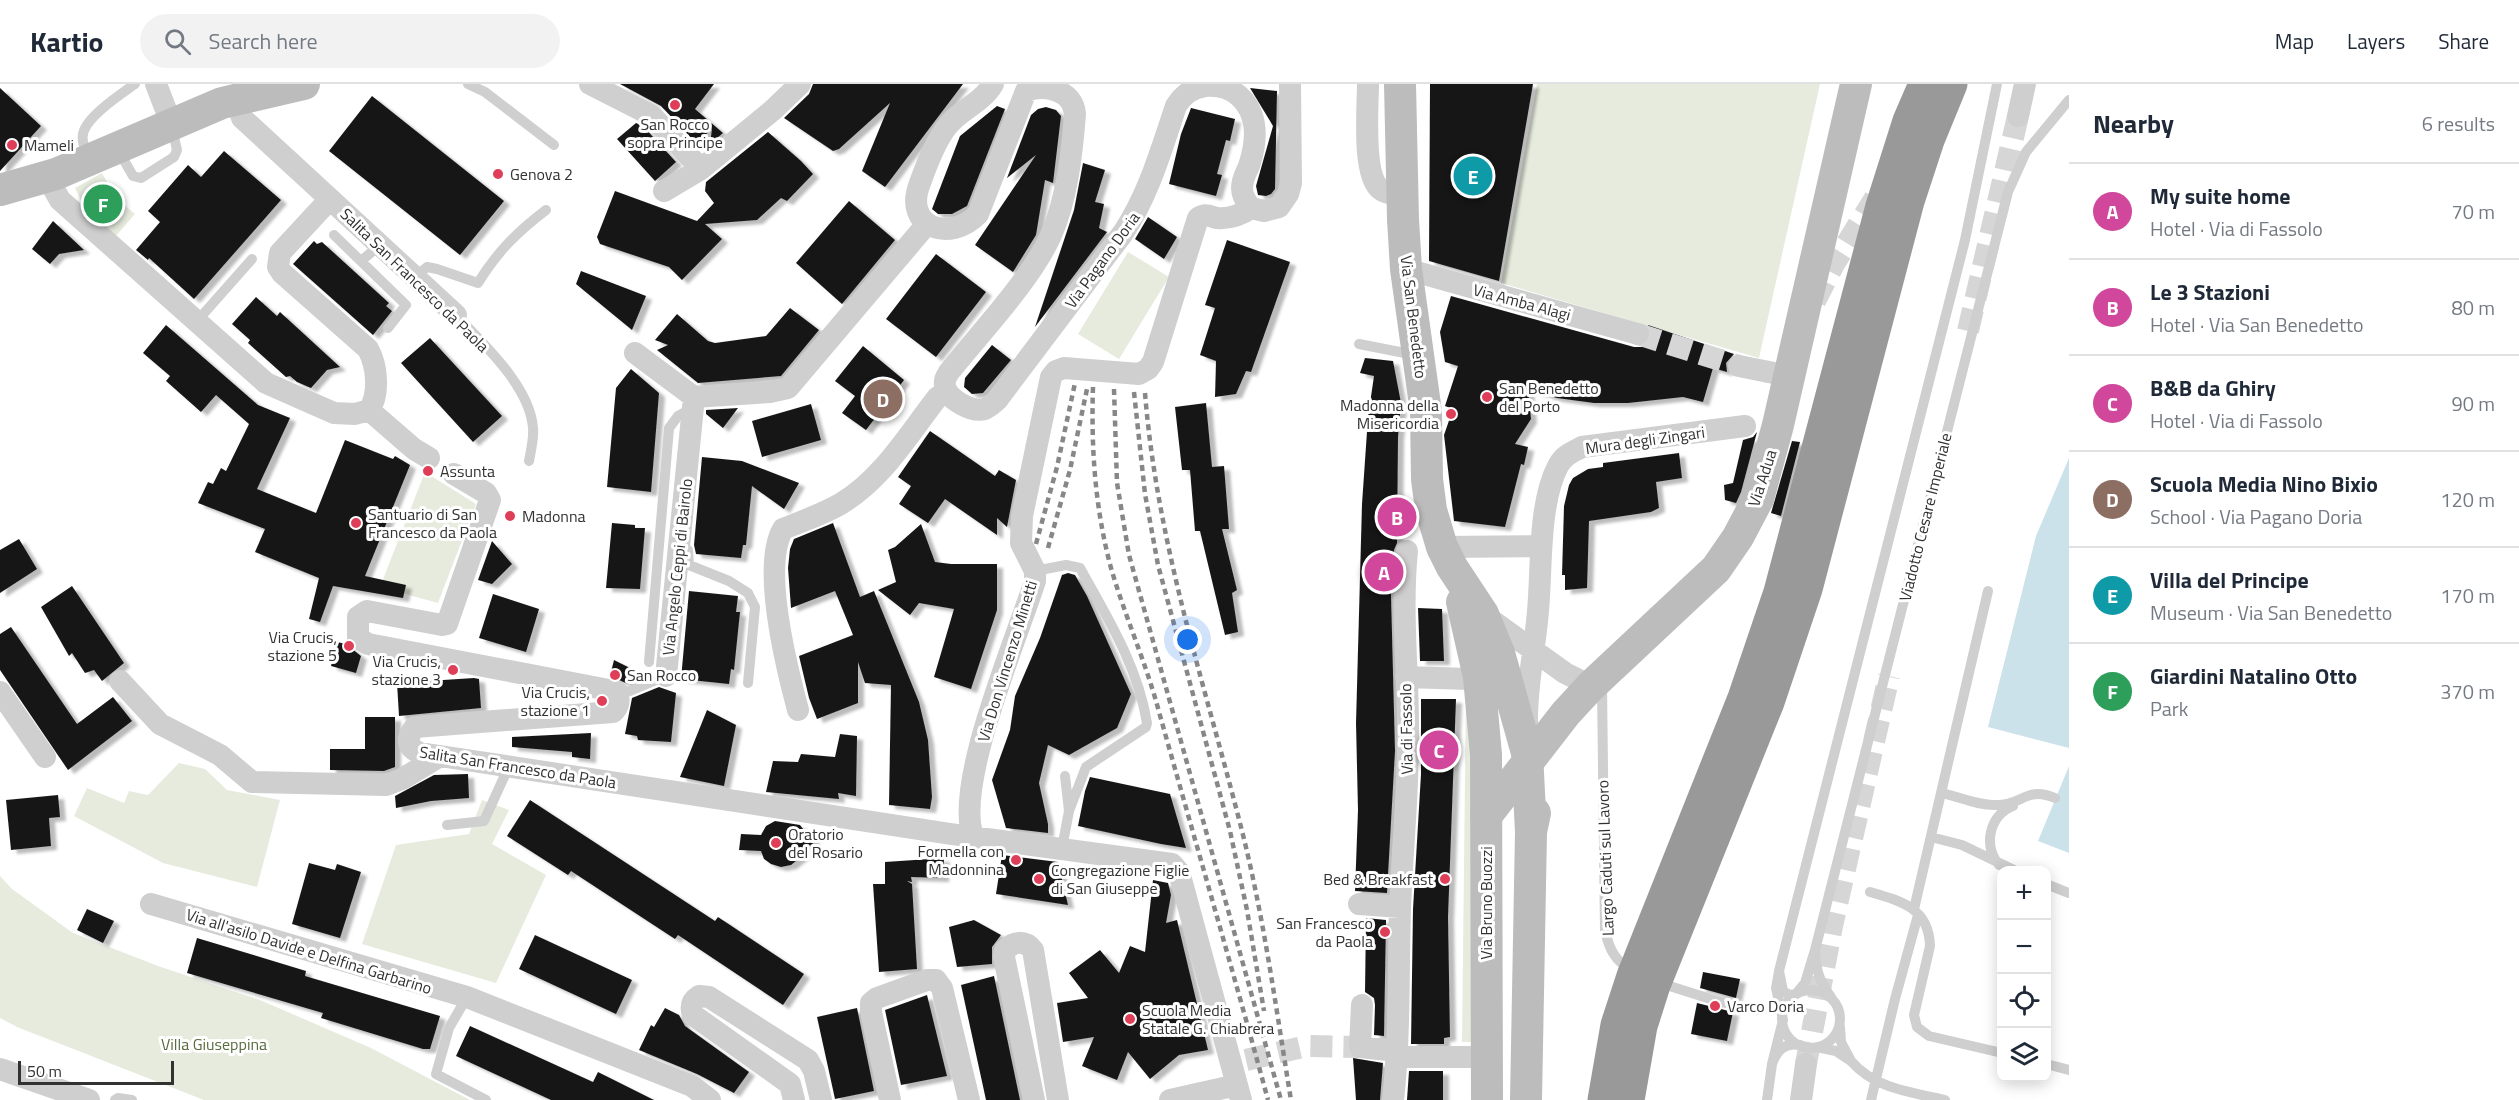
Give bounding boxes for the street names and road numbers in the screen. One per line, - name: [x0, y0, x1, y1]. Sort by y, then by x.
- street label: Salita San Francesco da Paola: [335, 202, 495, 358]
- street label: Via Pagano Doria: [1059, 207, 1145, 313]
- street label: Via San Benedetto: [1395, 254, 1433, 380]
- street label: Via Amba Alagi: [1470, 277, 1574, 327]
- street label: Mura degli Zingari: [1584, 420, 1706, 460]
- street label: Viadotto Cesare Imperiale: [1892, 430, 1958, 604]
- street label: Via Adua: [1742, 446, 1782, 510]
- street label: Via Angelo Ceppi di Bairolo: [656, 477, 698, 657]
- street label: Via Don Vincenzo Minetti: [971, 577, 1043, 745]
- street label: Via di Fassolo: [1393, 683, 1419, 775]
- street label: Salita San Francesco da Paola: [418, 740, 618, 794]
- street label: Largo Caduti sul Lavoro: [1590, 780, 1620, 936]
- street label: Via Bruno Buozzi: [1474, 846, 1498, 960]
- street label: Via all'asilo Davide e Delfina Garbarino: [183, 902, 435, 1000]

